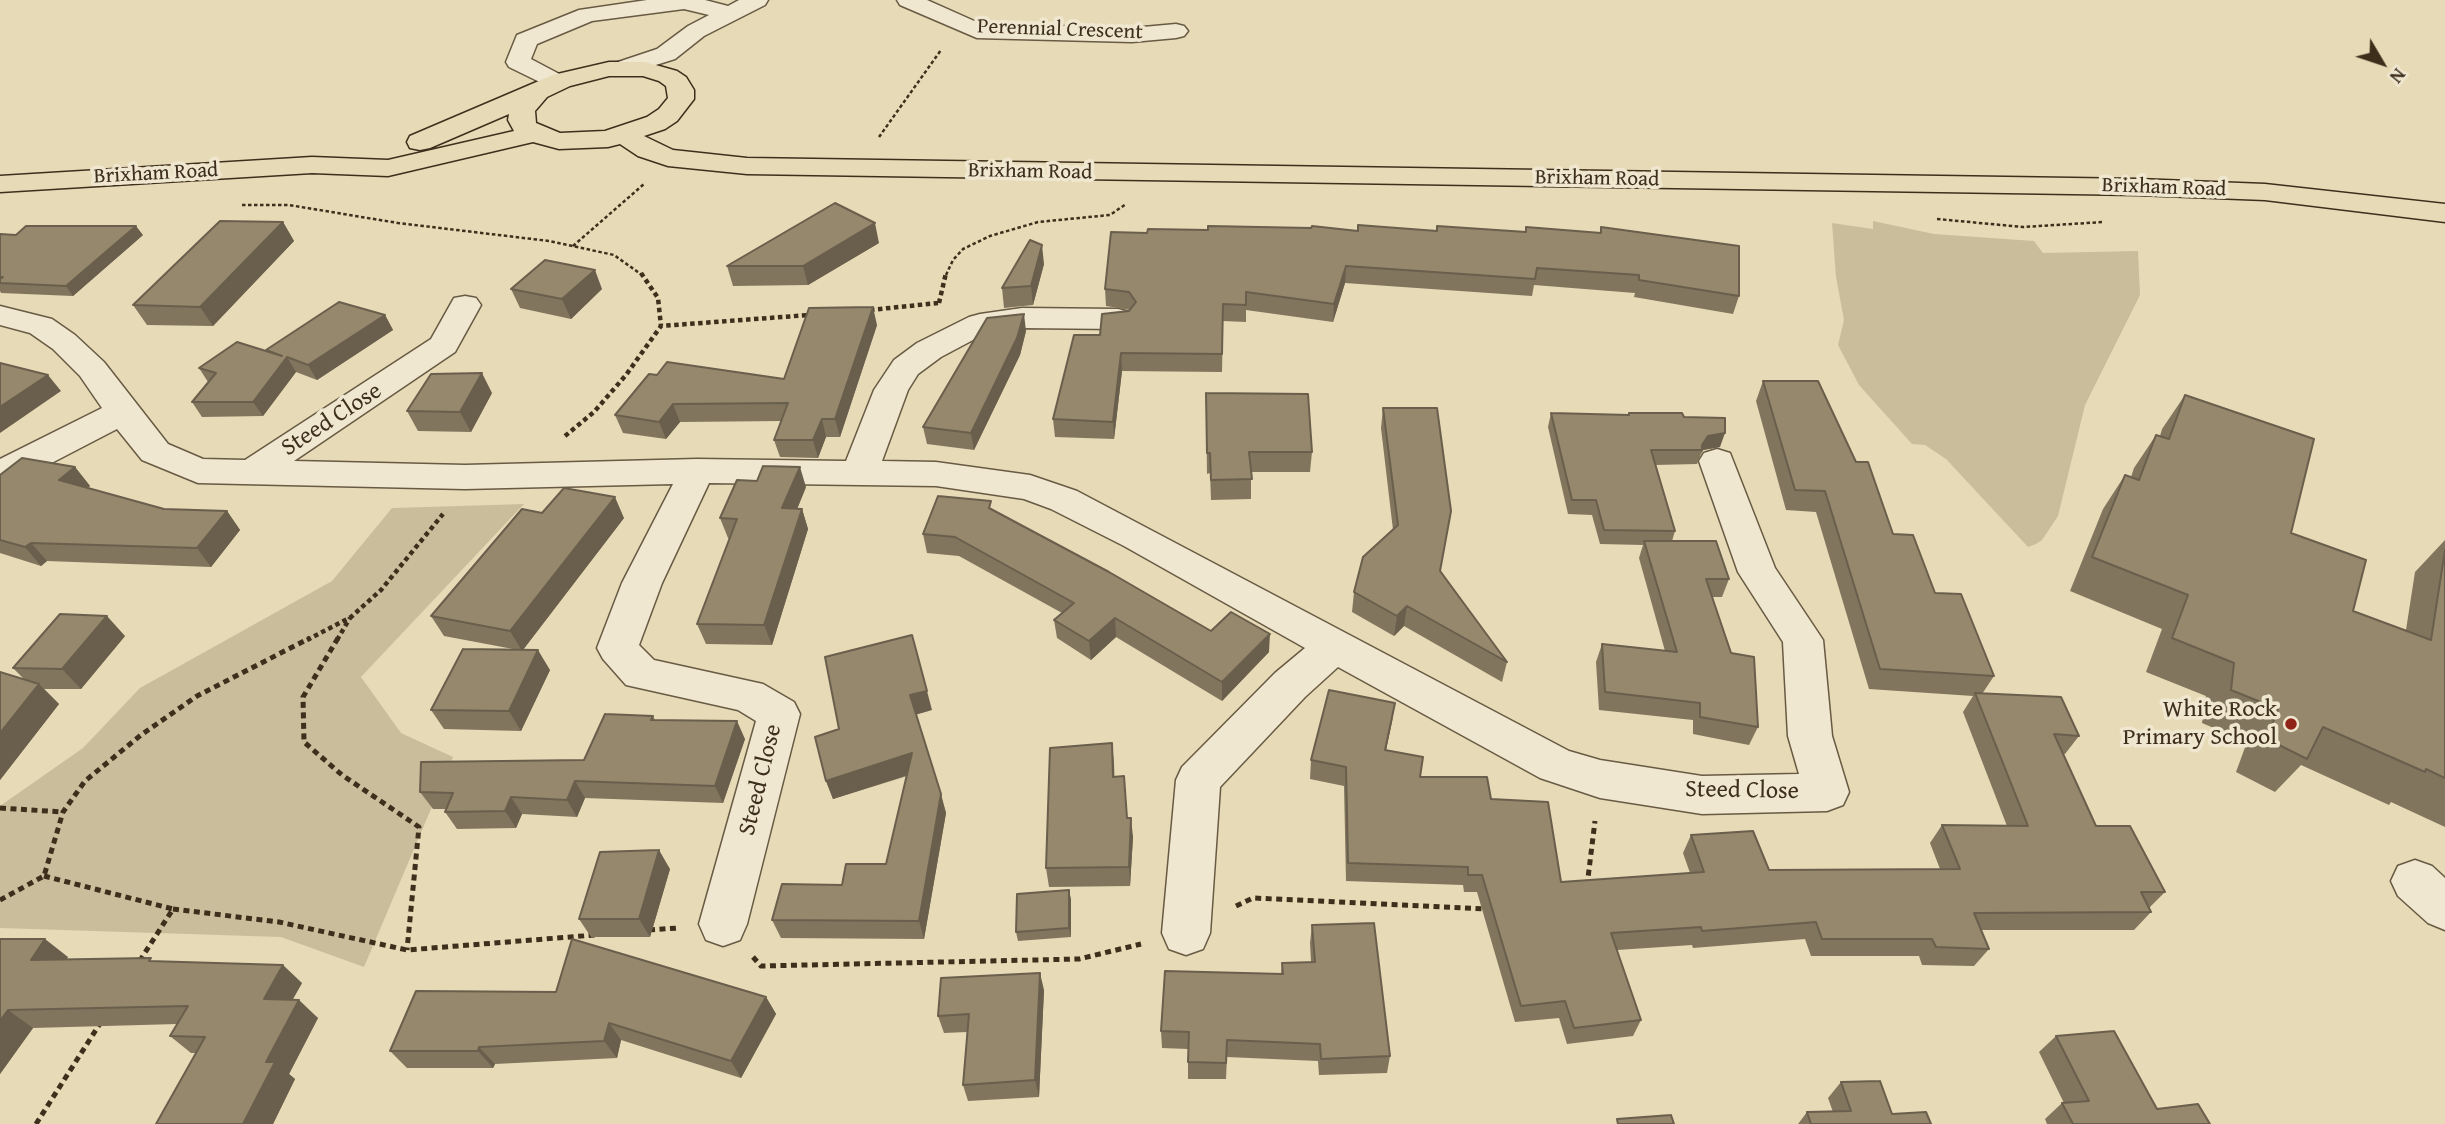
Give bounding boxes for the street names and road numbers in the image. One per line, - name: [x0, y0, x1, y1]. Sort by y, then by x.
- street label: Perennial Crescent: [977, 15, 1143, 45]
- street label: Brixham Road: [93, 158, 219, 190]
- street label: Brixham Road: [967, 158, 1093, 186]
- street label: Brixham Road: [1534, 165, 1660, 193]
- street label: Brixham Road: [2101, 173, 2227, 203]
- street label: Steed Close: [277, 377, 387, 463]
- street label: Steed Close: [733, 721, 789, 839]
- street label: Steed Close: [1685, 776, 1799, 806]

